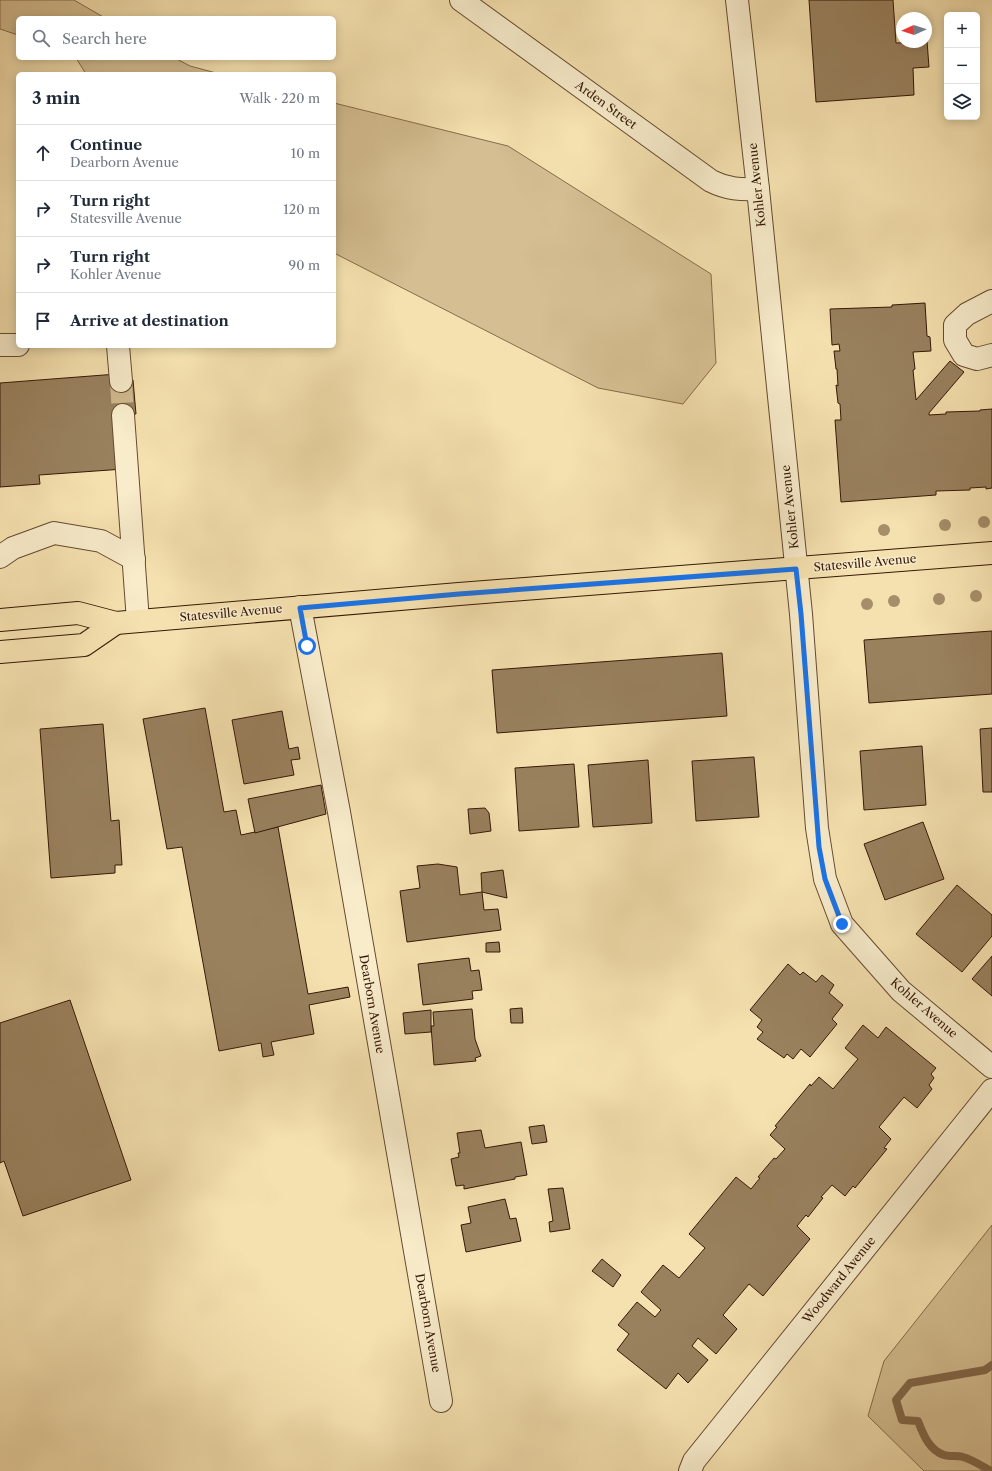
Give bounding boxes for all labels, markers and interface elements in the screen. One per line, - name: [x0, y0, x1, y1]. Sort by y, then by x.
- north arrow: [896, 12, 932, 48]
- map controls: [944, 12, 980, 120]
- button: +: [944, 12, 980, 48]
- search box: [16, 16, 336, 60]
- icon: search: [30, 27, 52, 49]
- text: Search here: [62, 29, 147, 48]
- button: −: [944, 48, 980, 84]
- street label: Arden Street: [572, 77, 641, 132]
- button: layers: [944, 84, 980, 120]
- text: 3 min: [32, 88, 81, 108]
- text: Walk · 220 m: [240, 90, 320, 106]
- text: Continue: [70, 135, 142, 154]
- icon: ahead: [32, 142, 54, 164]
- street label: Kohler Avenue: [745, 142, 768, 228]
- text: 10 m: [291, 145, 320, 161]
- text: Dearborn Avenue: [70, 154, 179, 170]
- text: Turn right: [70, 191, 150, 210]
- icon: right: [32, 198, 54, 220]
- text: 120 m: [283, 201, 320, 217]
- text: Statesville Avenue: [70, 210, 182, 226]
- text: Turn right: [70, 247, 150, 266]
- icon: right: [32, 254, 54, 276]
- text: 90 m: [289, 257, 320, 273]
- text: Kohler Avenue: [70, 266, 161, 282]
- icon: arrive: [32, 310, 54, 332]
- text: Arrive at destination: [70, 311, 229, 330]
- street label: Kohler Avenue: [778, 464, 801, 550]
- street label: Statesville Avenue: [813, 551, 917, 574]
- street label: Statesville Avenue: [179, 601, 283, 624]
- route start: [298, 637, 316, 655]
- route end: [833, 915, 851, 933]
- street label: Dearborn Avenue: [356, 953, 389, 1055]
- street label: Kohler Avenue: [888, 974, 961, 1041]
- street label: Woodward Avenue: [798, 1233, 878, 1327]
- street label: Dearborn Avenue: [412, 1272, 445, 1374]

